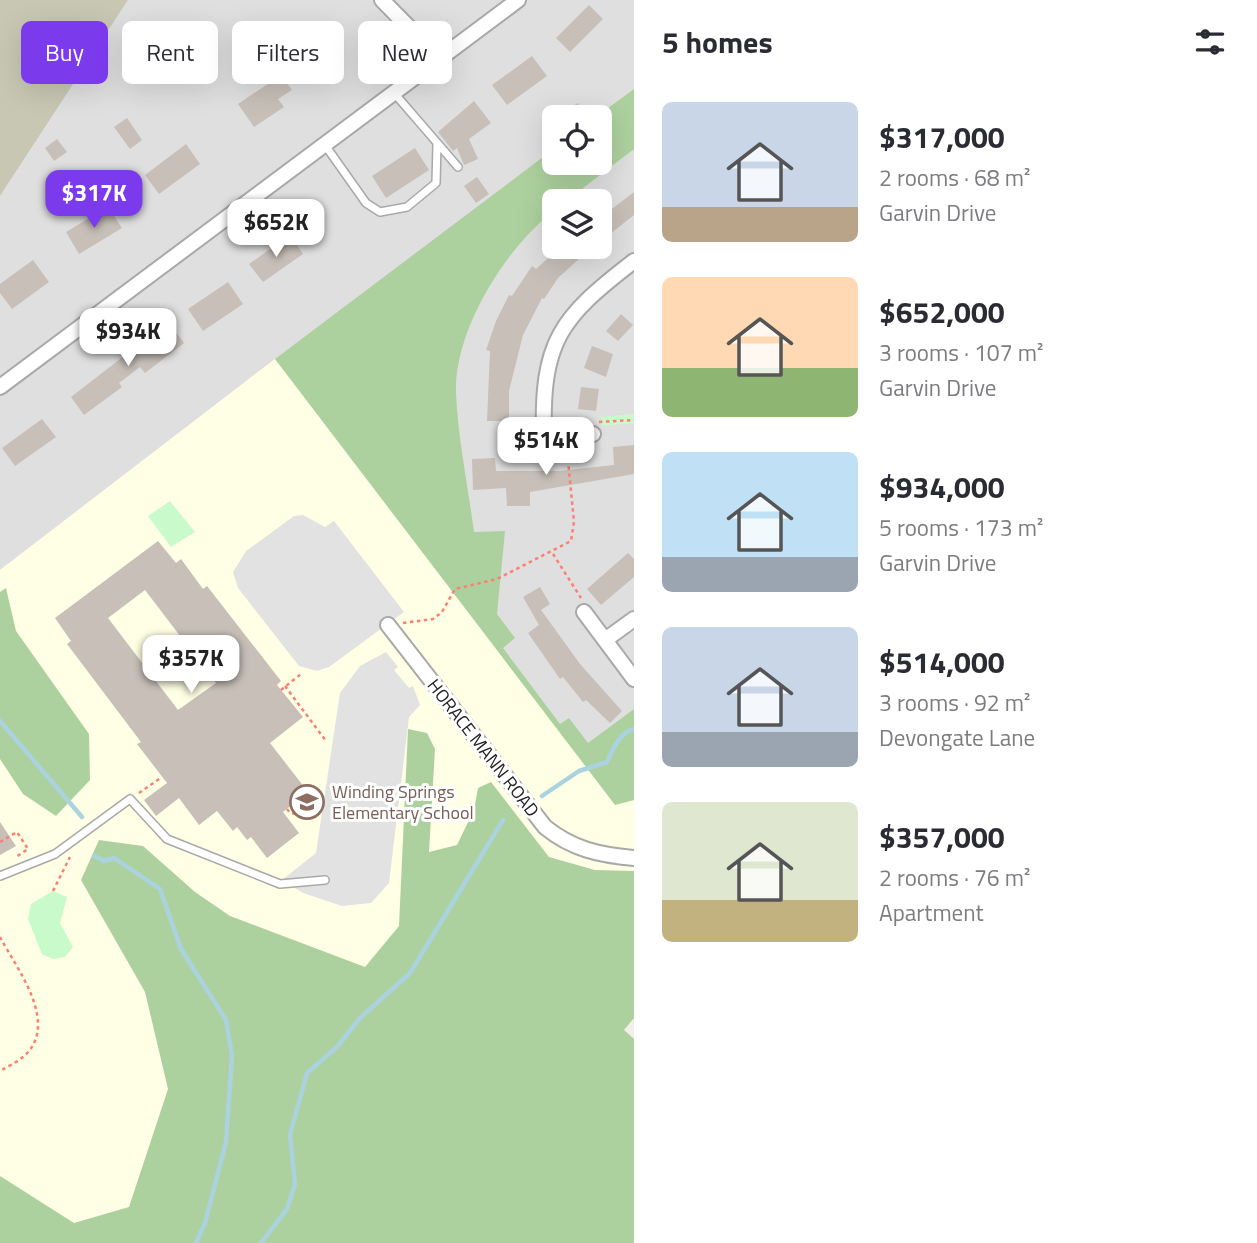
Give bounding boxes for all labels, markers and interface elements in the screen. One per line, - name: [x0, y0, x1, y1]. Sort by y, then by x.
- text: 5 homes: [662, 19, 773, 65]
- chip: Buy: [21, 21, 108, 84]
- chip: Rent: [122, 21, 218, 84]
- chip: Filters: [232, 21, 344, 84]
- chip: New: [358, 21, 452, 84]
- icon: filters: [1191, 23, 1229, 61]
- map controls: [542, 105, 612, 259]
- button: locate: [542, 105, 612, 175]
- text: $317,000: [879, 114, 1005, 160]
- icon: home: [718, 130, 802, 214]
- text: 2 rooms · 68 m²: [879, 160, 1030, 195]
- pin: $317K: [45, 170, 143, 230]
- text: $317K: [61, 175, 127, 210]
- button: layers: [542, 189, 612, 259]
- text: Garvin Drive: [879, 195, 996, 230]
- pin: $652K: [227, 200, 325, 259]
- text: $652K: [243, 204, 309, 239]
- text: $652,000: [879, 289, 1005, 335]
- icon: home: [718, 305, 802, 389]
- pin: $934K: [79, 308, 177, 368]
- text: $934K: [95, 313, 161, 348]
- text: 3 rooms · 107 m²: [879, 335, 1043, 370]
- text: Garvin Drive: [879, 370, 996, 405]
- pin: $514K: [497, 418, 595, 477]
- text: $514K: [513, 422, 579, 457]
- text: $934,000: [879, 464, 1005, 510]
- icon: home: [718, 480, 802, 564]
- text: 5 rooms · 173 m²: [879, 510, 1043, 545]
- text: Garvin Drive: [879, 545, 996, 580]
- pin: $357K: [142, 636, 240, 695]
- text: $514,000: [879, 639, 1005, 685]
- text: $357K: [158, 640, 224, 675]
- icon: home: [718, 655, 802, 739]
- street label: HORACE MANN ROAD: [421, 673, 546, 822]
- text: 3 rooms · 92 m²: [879, 685, 1030, 720]
- text: Devongate Lane: [879, 720, 1035, 755]
- place label: Winding Springs Elementary School: [332, 778, 474, 826]
- school or university icon: Winding Springs Elementary School: [288, 783, 326, 821]
- text: $357,000: [879, 814, 1005, 860]
- icon: home: [718, 830, 802, 914]
- text: 2 rooms · 76 m²: [879, 860, 1030, 895]
- text: Apartment: [879, 895, 984, 930]

